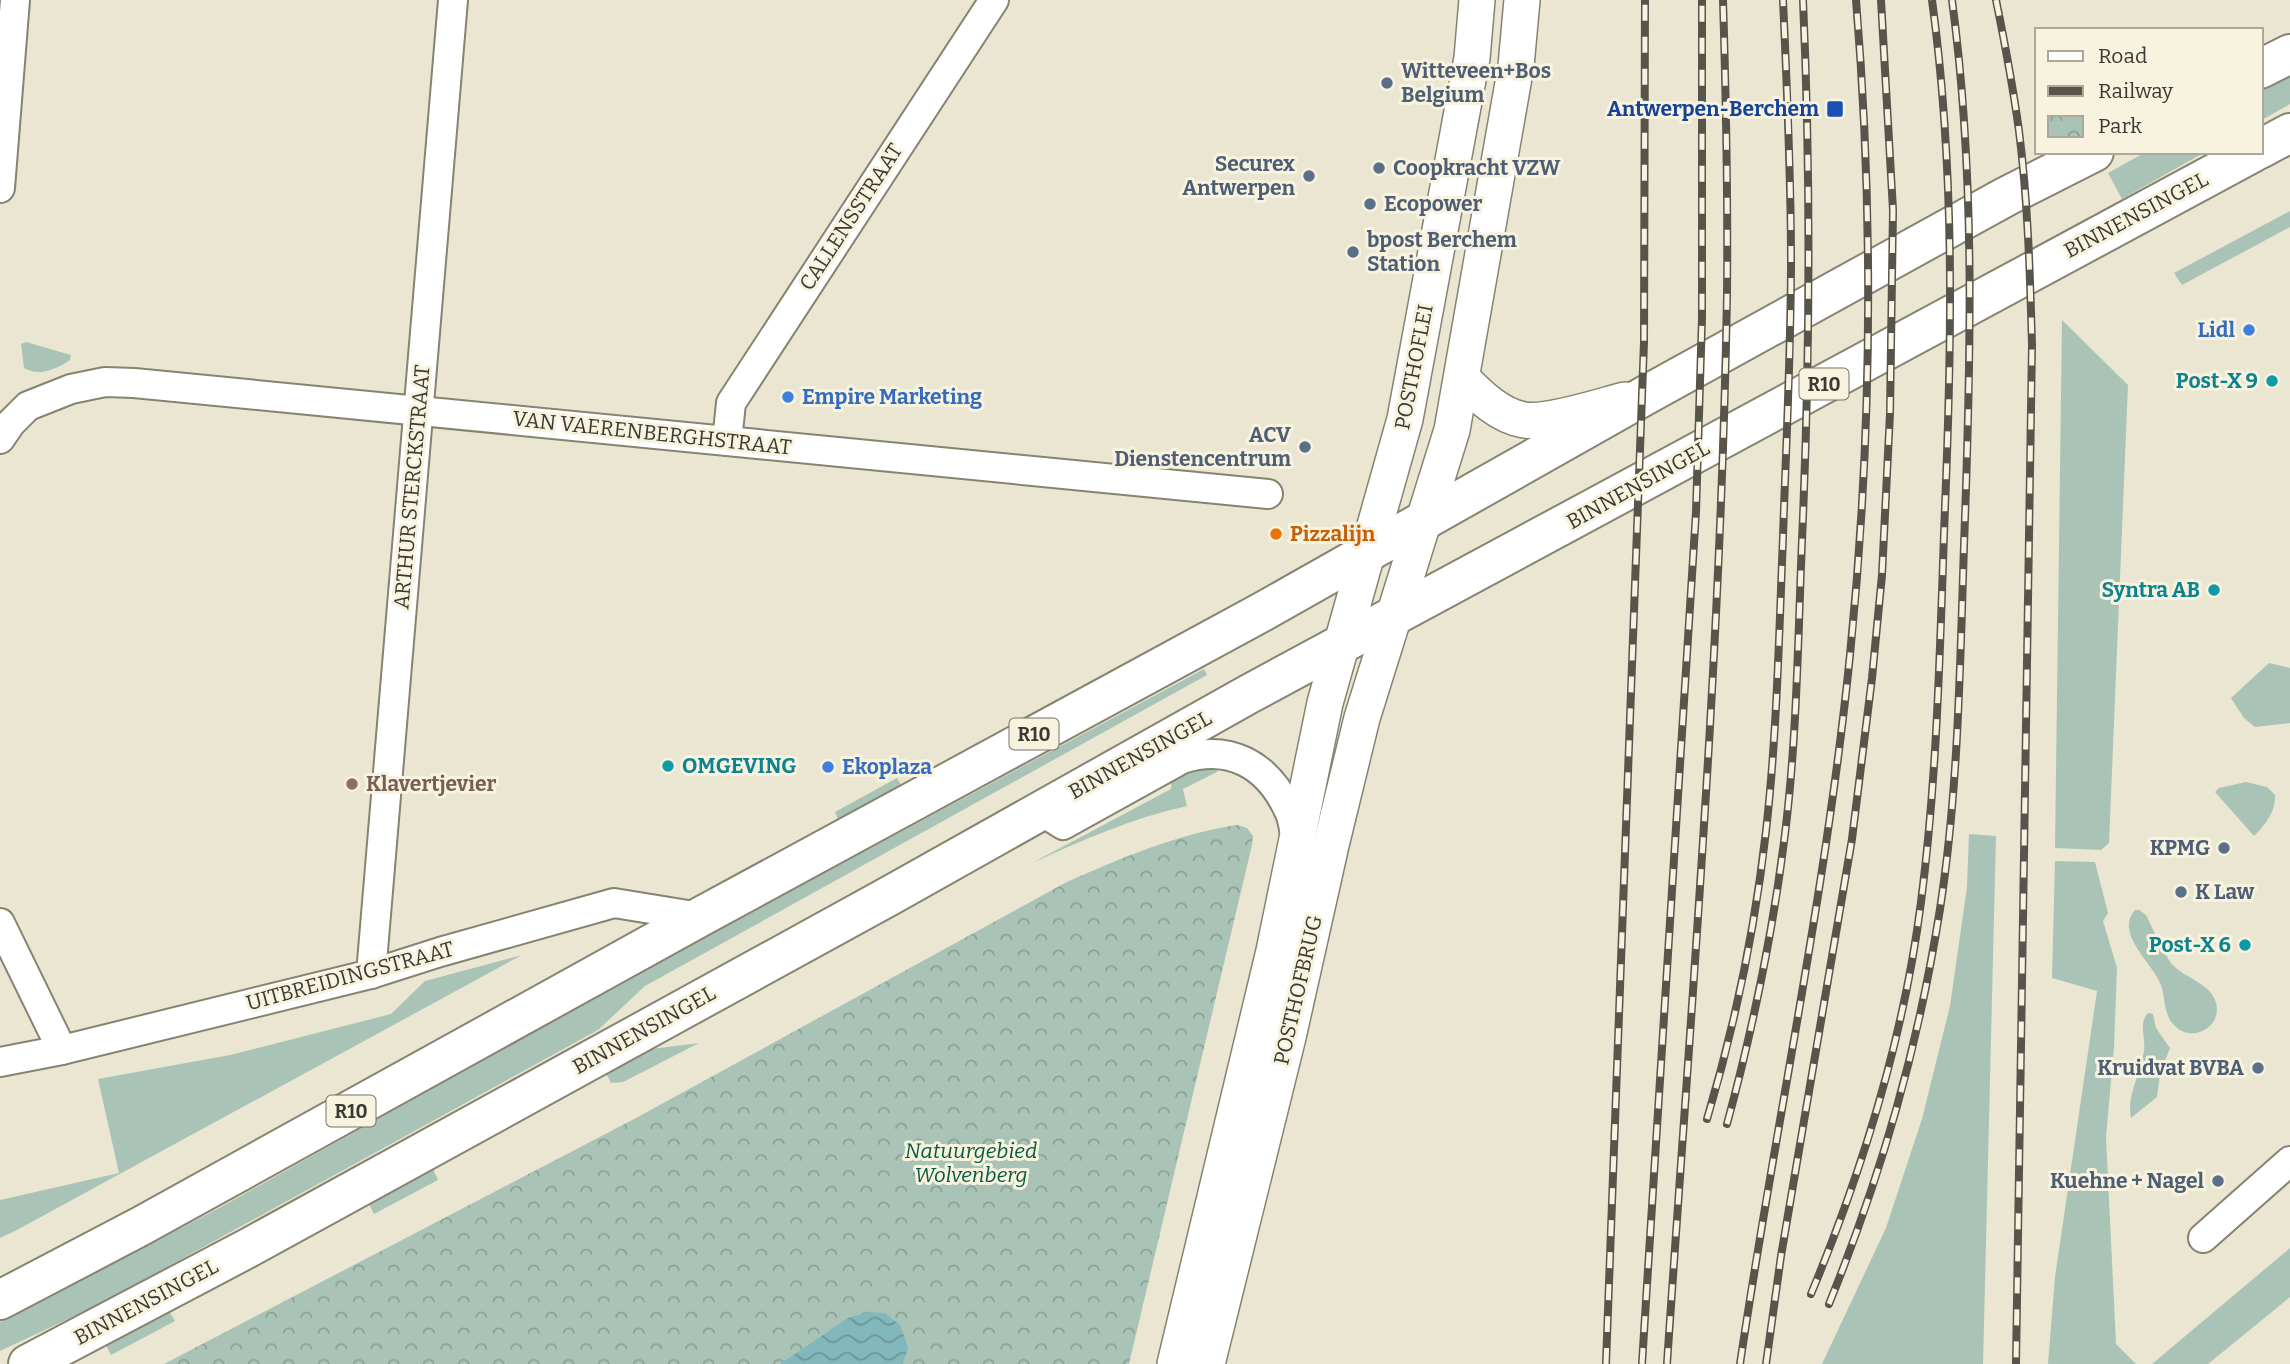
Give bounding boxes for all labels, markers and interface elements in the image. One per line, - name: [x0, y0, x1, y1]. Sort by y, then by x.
- legend: [2035, 28, 2262, 154]
- text: Road: [2098, 43, 2147, 69]
- place label: Witteveen+Bos Belgium: [1401, 58, 1551, 108]
- marker: Witteveen+Bos Belgium: [1379, 75, 1395, 91]
- text: Railway: [2098, 78, 2174, 104]
- place label: Antwerpen-Berchem: [1607, 96, 1819, 122]
- marker: Antwerpen-Berchem: [1825, 99, 1845, 119]
- text: Park: [2098, 113, 2142, 139]
- street label: CALLENSSTRAAT: [794, 139, 908, 295]
- place label: Securex Antwerpen: [1182, 151, 1295, 201]
- place label: Coopkracht VZW: [1393, 155, 1561, 181]
- marker: Coopkracht VZW: [1371, 160, 1387, 176]
- street label: BINNENSINGEL: [2060, 166, 2213, 264]
- marker: Securex Antwerpen: [1301, 168, 1317, 184]
- place label: Ecopower: [1384, 191, 1482, 217]
- marker: Ecopower: [1362, 196, 1378, 212]
- place label: bpost Berchem Station: [1367, 227, 1517, 277]
- marker: bpost Berchem Station: [1345, 244, 1361, 260]
- street label: POSTHOFLEI: [1389, 302, 1439, 432]
- place label: Lidl: [2198, 317, 2235, 343]
- marker: Lidl: [2241, 322, 2257, 338]
- street label: ARTHUR STERCKSTRAAT: [388, 364, 436, 610]
- road number: R10: [1800, 368, 1848, 400]
- place label: Post-X 9: [2176, 368, 2258, 394]
- marker: Post-X 9: [2264, 373, 2280, 389]
- place label: Empire Marketing: [802, 384, 982, 410]
- marker: Empire Marketing: [780, 389, 796, 405]
- street label: VAN VAERENBERGHSTRAAT: [511, 405, 793, 461]
- place label: ACV Dienstencentrum: [1114, 422, 1291, 472]
- street label: BINNENSINGEL: [1562, 435, 1714, 535]
- marker: ACV Dienstencentrum: [1297, 439, 1313, 455]
- place label: Pizzalijn: [1290, 521, 1376, 547]
- marker: Pizzalijn: [1268, 526, 1284, 542]
- place label: Syntra AB: [2102, 577, 2200, 603]
- marker: Syntra AB: [2206, 582, 2222, 598]
- street label: BINNENSINGEL: [1064, 705, 1216, 805]
- road number: R10: [1010, 719, 1058, 750]
- place label: OMGEVING: [682, 753, 796, 779]
- place label: Ekoplaza: [842, 754, 932, 780]
- marker: OMGEVING: [660, 758, 676, 774]
- marker: Ekoplaza: [820, 759, 836, 775]
- place label: Klavertjevier: [366, 771, 496, 797]
- marker: Klavertjevier: [344, 776, 360, 792]
- place label: KPMG: [2150, 835, 2210, 861]
- marker: KPMG: [2216, 840, 2232, 856]
- place label: K Law: [2195, 879, 2255, 905]
- marker: K Law: [2173, 884, 2189, 900]
- street label: POSTHOFBRUG: [1268, 913, 1328, 1067]
- place label: Post-X 6: [2149, 932, 2231, 958]
- street label: UITBREIDINGSTRAAT: [243, 936, 457, 1016]
- marker: Post-X 6: [2237, 937, 2253, 953]
- street label: BINNENSINGEL: [568, 980, 720, 1080]
- place label: Kruidvat BVBA: [2097, 1055, 2244, 1081]
- marker: Kruidvat BVBA: [2250, 1060, 2266, 1076]
- road number: R10: [326, 1096, 376, 1126]
- park label: Natuurgebied Wolvenberg: [905, 1138, 1037, 1188]
- place label: Kuehne + Nagel: [2050, 1168, 2204, 1194]
- marker: Kuehne + Nagel: [2210, 1173, 2226, 1189]
- street label: BINNENSINGEL: [70, 1253, 223, 1351]

